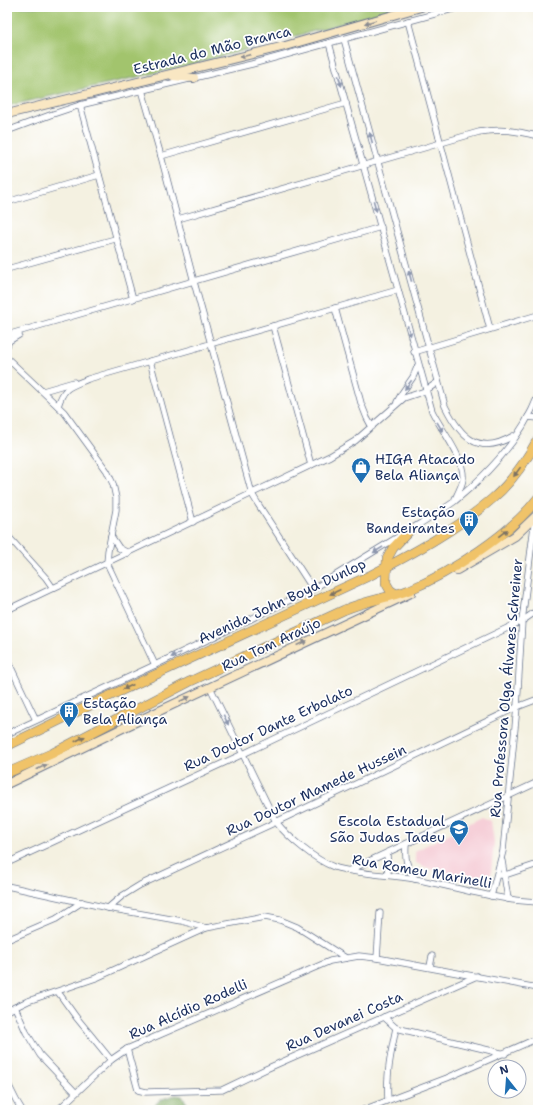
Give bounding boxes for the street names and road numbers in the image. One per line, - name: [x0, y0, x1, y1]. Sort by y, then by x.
- street label: Estrada do Mão Branca: [131, 22, 293, 78]
- street label: Avenida John Boyd Dunlop: [195, 554, 369, 648]
- street label: Rua Professora Olga Álvares Schreiner: [486, 557, 526, 818]
- street label: Rua Tom Araújo: [219, 613, 323, 675]
- street label: Rua Doutor Dante Erbolato: [181, 681, 355, 775]
- street label: Rua Doutor Mamede Hussein: [223, 740, 409, 840]
- street label: Rua Romeu Marinelli: [351, 850, 493, 892]
- street label: Rua Alcídio Rodelli: [126, 975, 250, 1043]
- street label: Rua Devanei Costa: [283, 987, 406, 1055]

